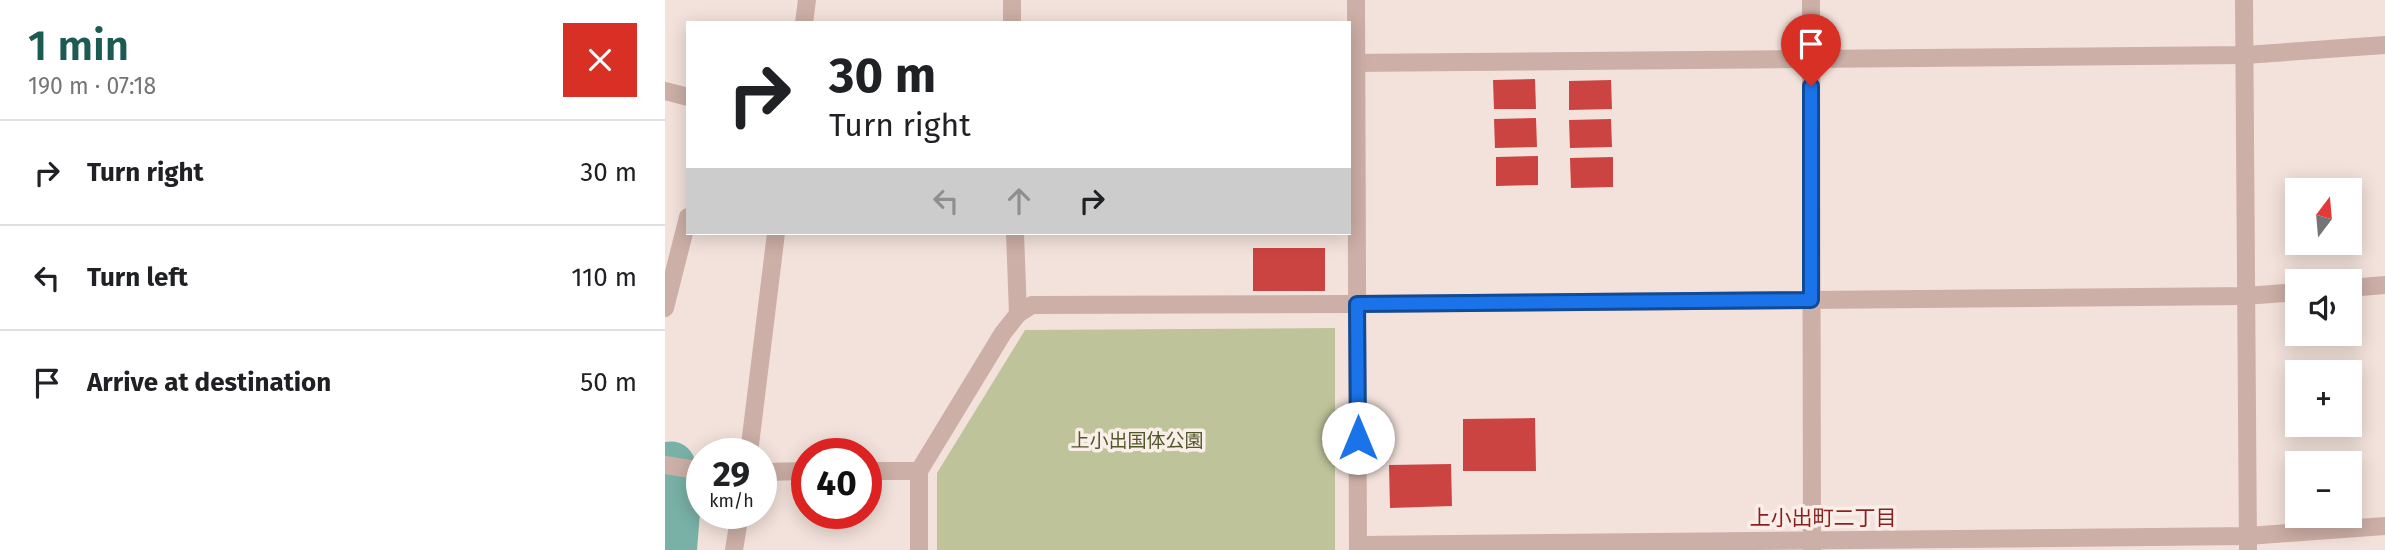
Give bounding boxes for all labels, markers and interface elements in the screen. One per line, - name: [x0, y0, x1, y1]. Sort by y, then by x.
- pin: [1781, 14, 1841, 86]
- text: 1 min: [28, 21, 129, 71]
- button: close: [563, 23, 637, 97]
- icon: arrive: [1792, 25, 1830, 63]
- text: 30 m: [829, 46, 936, 105]
- icon: right: [714, 49, 805, 140]
- text: 190 m · 07:18: [28, 72, 156, 100]
- text: Turn right: [829, 106, 971, 144]
- icon: right: [28, 154, 66, 192]
- text: Turn right: [87, 157, 204, 188]
- text: 30 m: [580, 157, 637, 188]
- north arrow: [2285, 178, 2363, 256]
- map controls: [2285, 178, 2362, 528]
- icon: left: [927, 182, 965, 220]
- icon: ahead: [1000, 182, 1038, 220]
- icon: right: [1073, 182, 1111, 220]
- icon: left: [28, 259, 66, 297]
- text: Turn left: [87, 262, 188, 293]
- text: 110 m: [571, 262, 637, 293]
- button: sound: [2285, 269, 2362, 346]
- button: +: [2285, 360, 2362, 437]
- icon: arrive: [28, 364, 66, 402]
- text: Arrive at destination: [87, 367, 331, 398]
- text: 50 m: [580, 367, 637, 398]
- position arrow: [1321, 401, 1395, 475]
- park label: 上小出国体公園: [1070, 429, 1204, 452]
- speed limit sign: 40: [791, 438, 882, 529]
- button: −: [2285, 451, 2362, 528]
- text: 29: [713, 453, 750, 495]
- text: km/h: [709, 490, 754, 512]
- district label: 上小出町二丁目: [1750, 505, 1897, 531]

